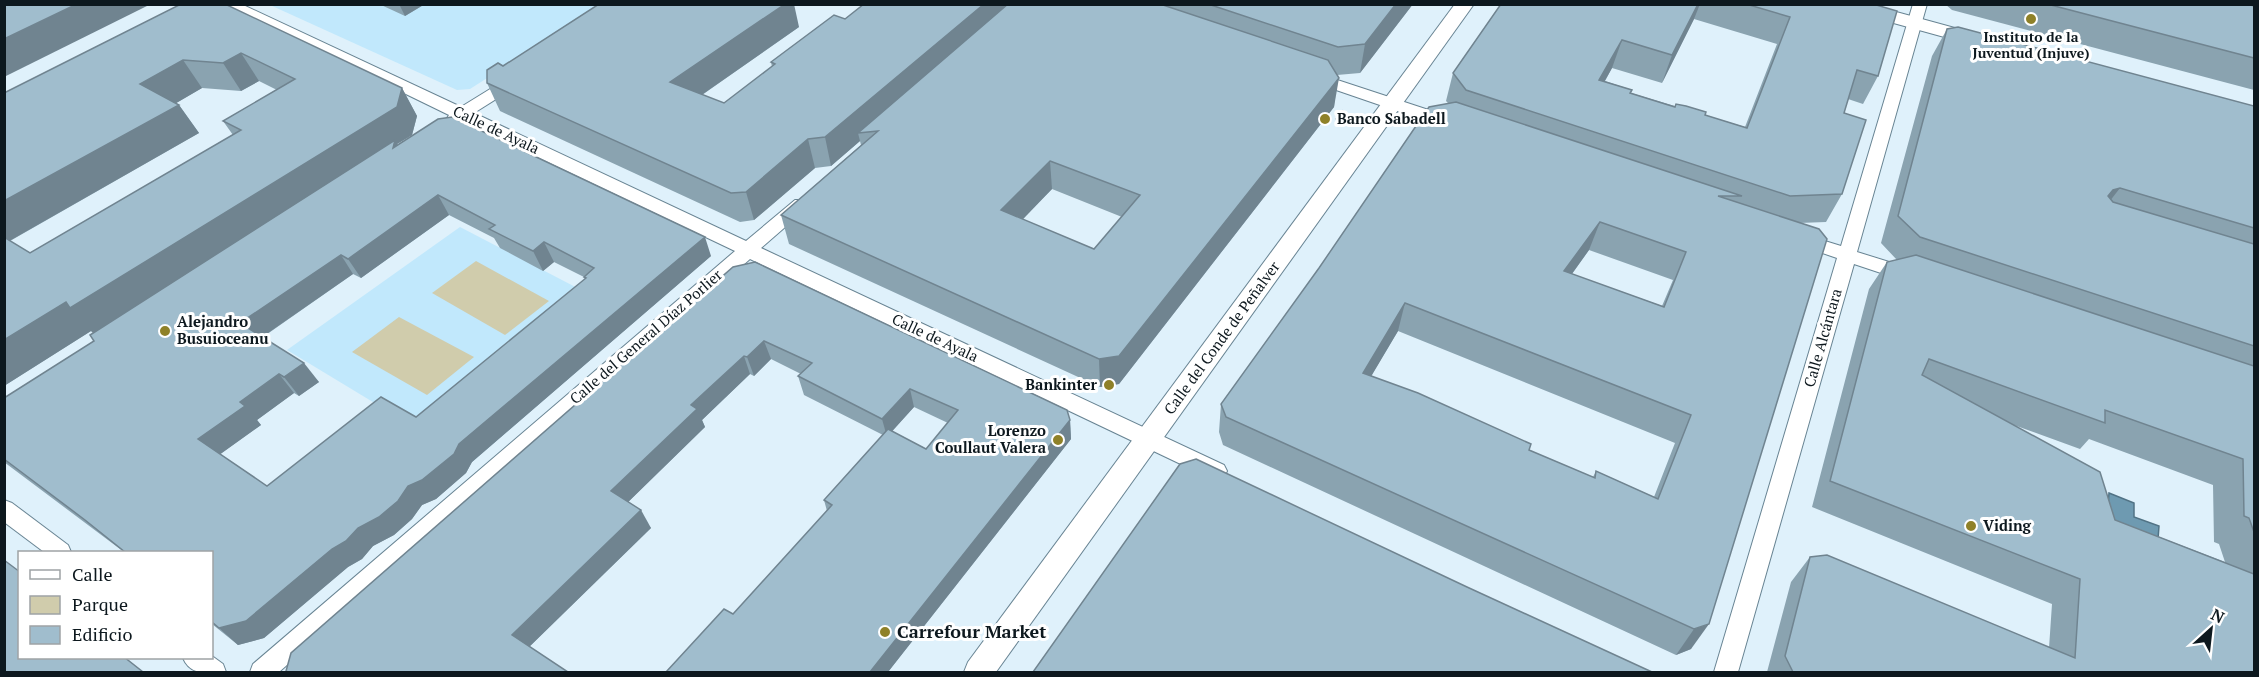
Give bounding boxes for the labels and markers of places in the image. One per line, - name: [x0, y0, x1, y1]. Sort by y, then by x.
- marker: Instituto de la Juventud (Injuve): [2024, 12, 2038, 26]
- place label: Instituto de la Juventud (Injuve): [1973, 27, 2089, 62]
- place label: Banco Sabadell: [1337, 108, 1446, 128]
- marker: Banco Sabadell: [1318, 112, 1332, 126]
- place label: Alejandro Busuioceanu: [177, 311, 269, 348]
- marker: Alejandro Busuioceanu: [158, 324, 172, 338]
- place label: Bankinter: [1025, 374, 1098, 394]
- marker: Bankinter: [1102, 378, 1116, 392]
- place label: Lorenzo Coullaut Valera: [935, 420, 1047, 457]
- marker: Lorenzo Coullaut Valera: [1051, 433, 1065, 447]
- place label: Viding: [1983, 515, 2032, 535]
- marker: Viding: [1964, 519, 1978, 533]
- place label: Carrefour Market: [897, 619, 1046, 643]
- marker: Carrefour Market: [878, 625, 892, 639]

